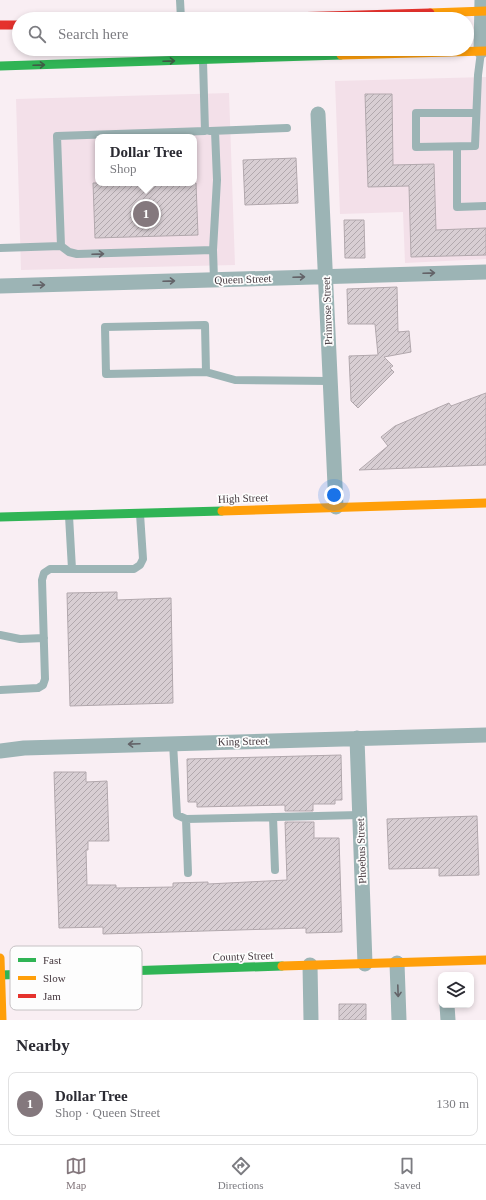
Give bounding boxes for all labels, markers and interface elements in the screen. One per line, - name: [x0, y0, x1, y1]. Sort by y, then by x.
- search box: [12, 12, 474, 56]
- icon: search: [26, 23, 48, 45]
- text: Search here: [58, 26, 128, 42]
- one-way arrow: [162, 57, 175, 65]
- one-way arrow: [32, 61, 45, 69]
- popup: [95, 134, 197, 186]
- text: Dollar Tree: [110, 144, 182, 160]
- text: Shop: [110, 161, 136, 176]
- pin: 1: [133, 199, 159, 229]
- one-way arrow: [91, 250, 104, 257]
- one-way arrow: [422, 270, 435, 277]
- street label: Queen Street: [214, 272, 272, 286]
- one-way arrow: [292, 274, 305, 281]
- street label: Primrose Street: [320, 277, 334, 345]
- one-way arrow: [162, 278, 175, 285]
- one-way arrow: [32, 281, 45, 289]
- your location: [324, 485, 344, 505]
- street label: High Street: [218, 491, 268, 505]
- street label: King Street: [218, 735, 268, 747]
- one-way arrow: [128, 740, 141, 748]
- street label: Phoebus Street: [354, 818, 368, 884]
- legend: [10, 946, 142, 1010]
- street label: County Street: [212, 949, 274, 963]
- text: Fast: [43, 954, 61, 966]
- text: Slow: [43, 972, 66, 984]
- map controls: [438, 972, 474, 1008]
- button: layers: [438, 972, 474, 1008]
- one-way arrow: [394, 984, 401, 997]
- text: Jam: [43, 990, 61, 1002]
- text: Nearby: [16, 1036, 70, 1055]
- text: Dollar Tree: [55, 1088, 128, 1104]
- text: 1: [27, 1096, 33, 1111]
- text: 130 m: [436, 1096, 469, 1111]
- text: Shop · Queen Street: [55, 1105, 160, 1120]
- tab: Map: [65, 1155, 87, 1191]
- tab: Directions: [218, 1155, 263, 1191]
- tab: Saved: [394, 1155, 421, 1191]

